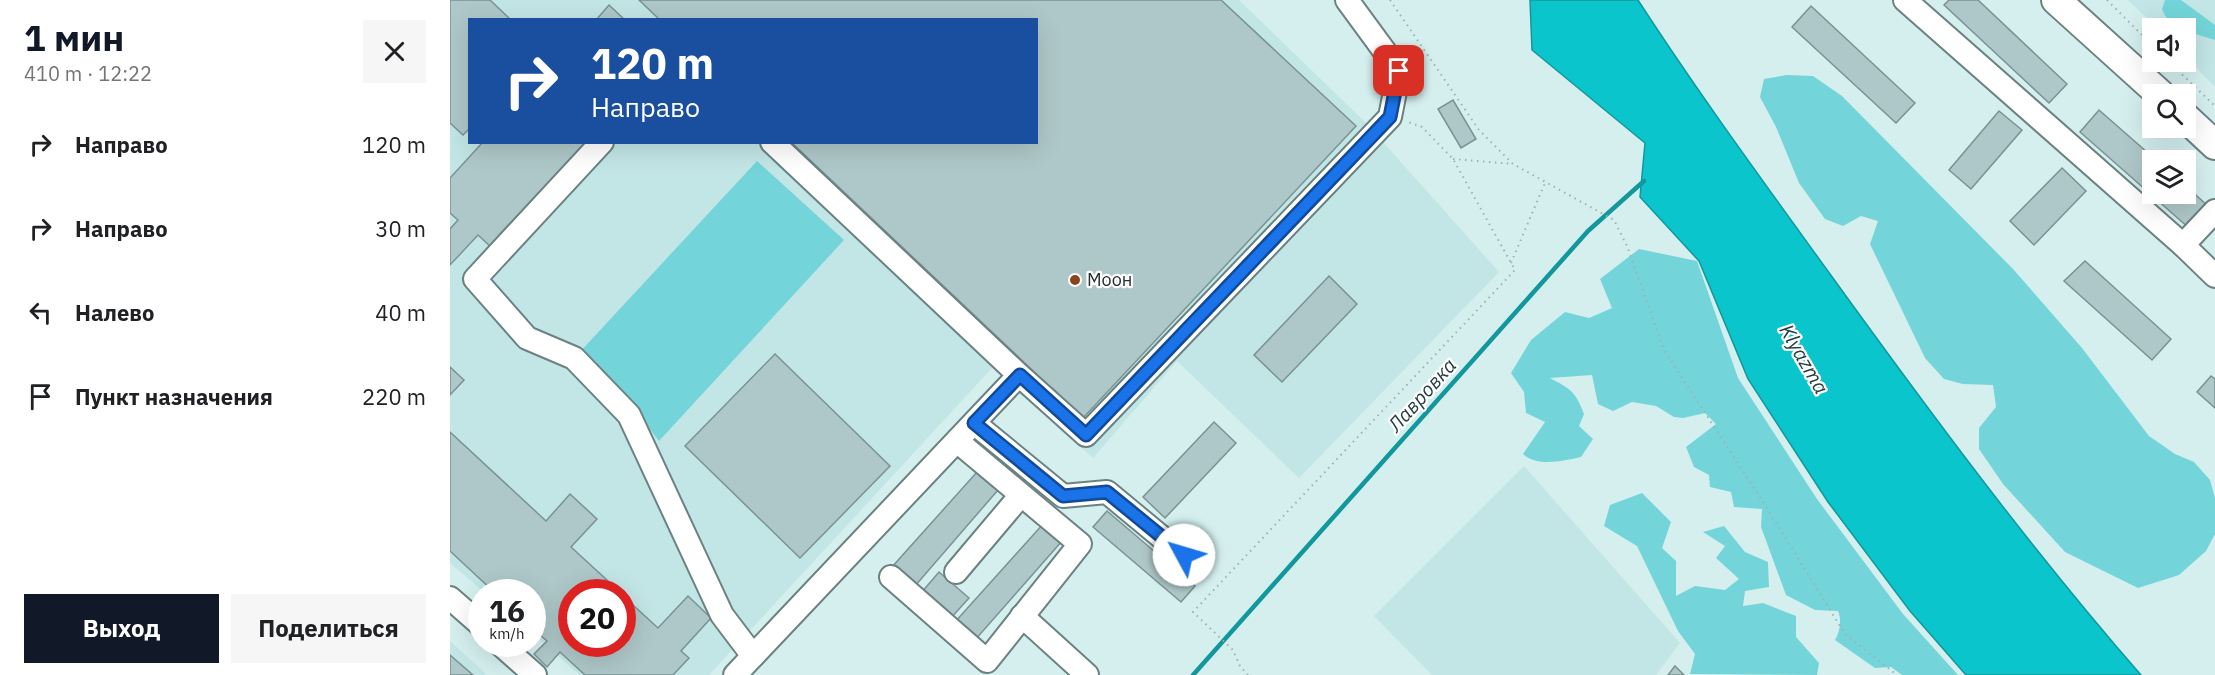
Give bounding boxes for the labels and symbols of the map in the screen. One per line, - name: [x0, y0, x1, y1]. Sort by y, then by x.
- pin: [1373, 45, 1424, 96]
- place label: Моон: [1087, 268, 1132, 291]
- marker: Моон: [1068, 273, 1082, 287]
- water label: Klyazma: [1774, 319, 1835, 399]
- water label: Лавровка: [1381, 352, 1462, 438]
- position arrow: [1152, 523, 1216, 587]
- speed limit sign: 20: [558, 579, 636, 657]

